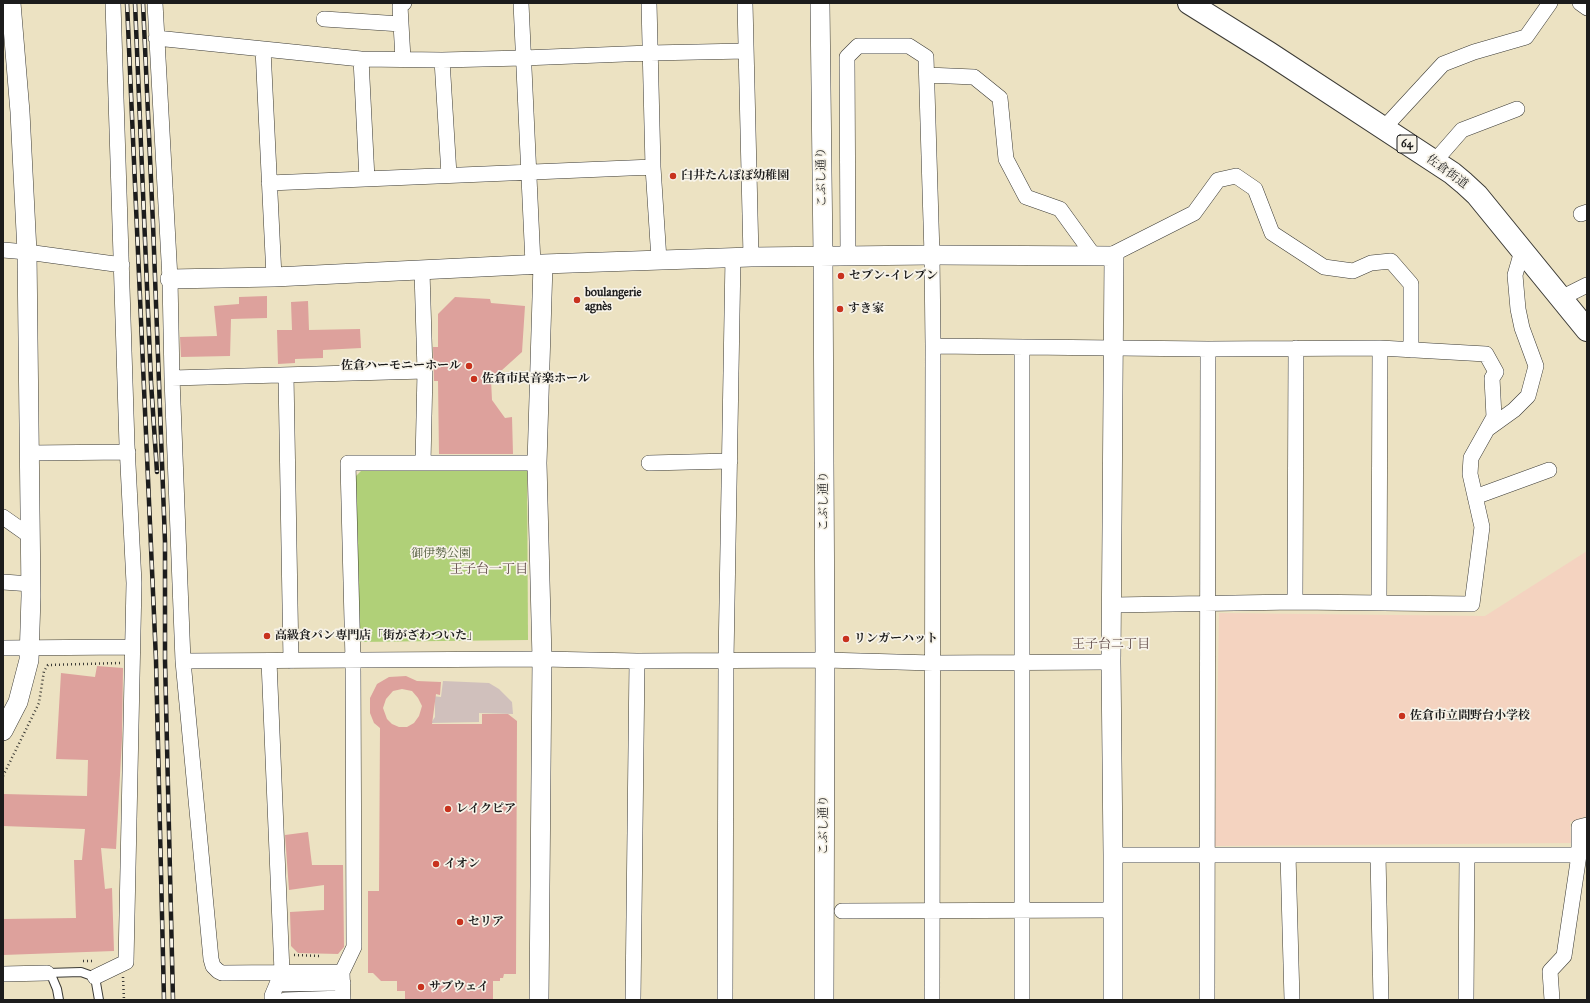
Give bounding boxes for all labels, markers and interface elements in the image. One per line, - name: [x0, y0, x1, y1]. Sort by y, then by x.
- road number: 64: [1397, 135, 1417, 153]
- street label: こぶし通り: [814, 147, 830, 207]
- street label: 佐倉街道: [1423, 152, 1471, 192]
- place label: 臼井たんぽぽ幼稚園: [681, 169, 789, 183]
- marker: 臼井たんぽぽ幼稚園: [668, 171, 678, 181]
- place label: セブン-イレブン: [849, 269, 938, 283]
- marker: セブン-イレブン: [836, 271, 846, 281]
- place label: boulangerie agnès: [585, 286, 642, 314]
- marker: boulangerie agnès: [572, 295, 582, 305]
- place label: すき家: [848, 302, 884, 316]
- marker: すき家: [835, 304, 845, 314]
- place label: 佐倉ハーモニーホール: [341, 359, 461, 373]
- marker: 佐倉ハーモニーホール: [464, 361, 474, 371]
- place label: 佐倉市民音楽ホール: [482, 372, 590, 386]
- marker: 佐倉市民音楽ホール: [469, 374, 479, 384]
- street label: こぶし通り: [817, 471, 831, 531]
- park label: 御伊勢公園: [411, 547, 471, 561]
- district label: 王子台一丁目: [450, 562, 528, 578]
- place label: 高級食パン専門店「街がざわついた」: [275, 629, 479, 643]
- marker: 高級食パン専門店「街がざわついた」: [262, 631, 272, 641]
- place label: リンガーハット: [854, 632, 938, 646]
- marker: リンガーハット: [841, 634, 851, 644]
- district label: 王子台二丁目: [1072, 637, 1150, 653]
- place label: 佐倉市立間野台小学校: [1410, 709, 1530, 723]
- marker: 佐倉市立間野台小学校: [1397, 711, 1407, 721]
- street label: こぶし通り: [817, 795, 831, 855]
- place label: レイクピア: [456, 802, 516, 816]
- marker: レイクピア: [443, 804, 453, 814]
- place label: イオン: [444, 857, 480, 871]
- marker: イオン: [431, 859, 441, 869]
- place label: セリア: [468, 915, 504, 929]
- marker: セリア: [455, 917, 465, 927]
- place label: サブウェイ: [429, 980, 489, 994]
- marker: サブウェイ: [416, 982, 426, 992]

